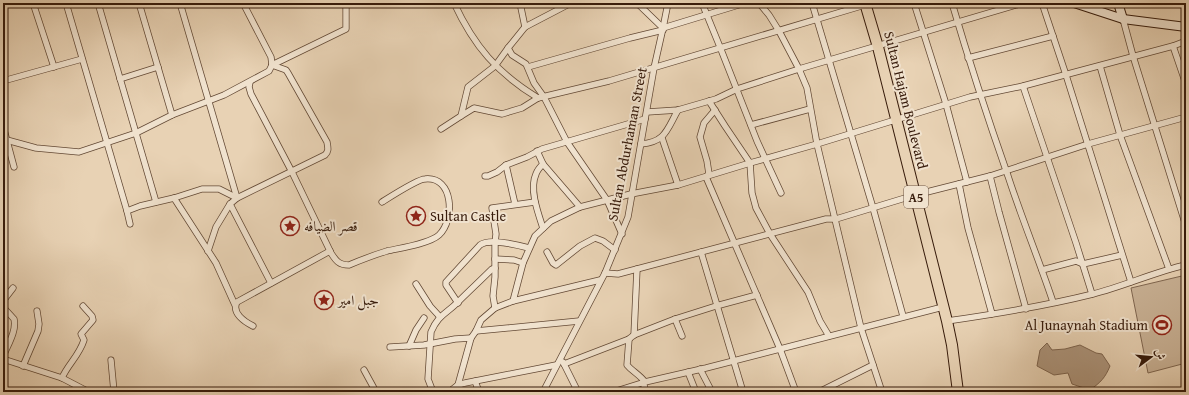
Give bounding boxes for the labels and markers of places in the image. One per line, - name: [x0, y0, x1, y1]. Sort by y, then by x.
- place icon: Sultan Castle: [405, 205, 427, 227]
- place label: Sultan Castle: [430, 206, 507, 226]
- place icon: قصر الضيافه: [279, 215, 301, 237]
- place label: قصر الضيافه: [304, 216, 358, 236]
- place icon: جبل امير: [313, 289, 335, 311]
- place label: جبل امير: [336, 290, 379, 311]
- sports icon: Al Junaynah Stadium: [1151, 314, 1173, 336]
- place label: Al Junaynah Stadium: [1025, 315, 1149, 335]

